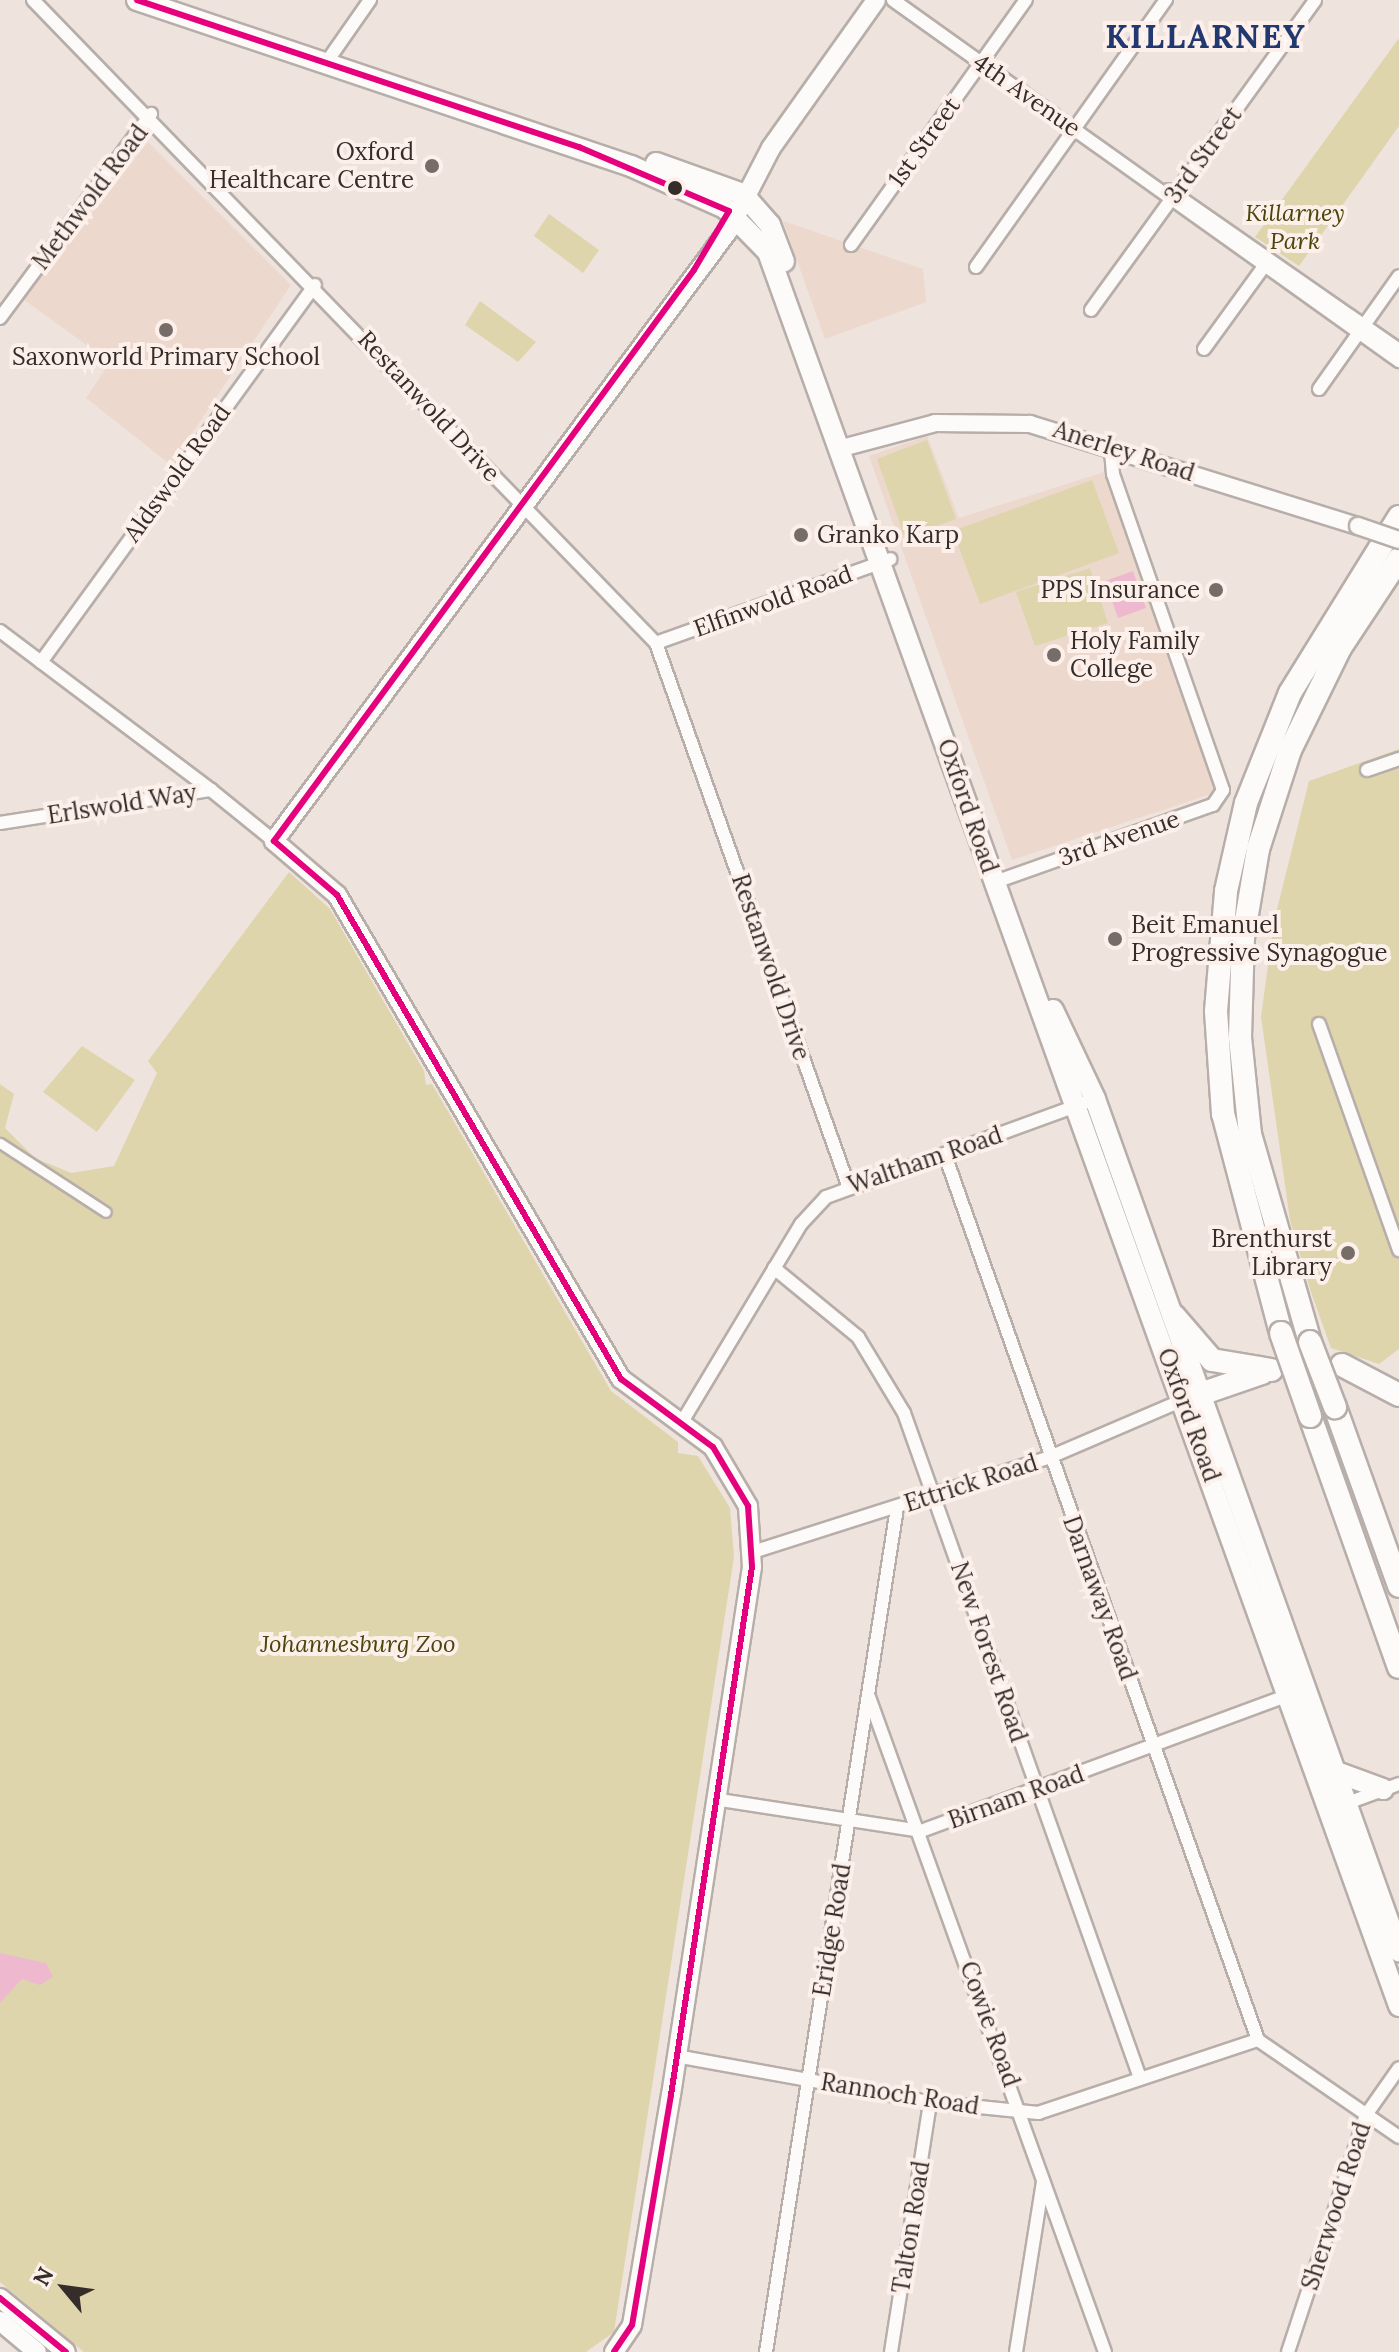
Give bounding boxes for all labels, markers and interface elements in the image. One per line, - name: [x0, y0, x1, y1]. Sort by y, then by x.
- district label: KILLARNEY: [1105, 18, 1307, 56]
- street label: 4th Avenue: [968, 48, 1086, 142]
- street label: 1st Street: [882, 92, 966, 192]
- street label: 3rd Street: [1158, 101, 1248, 209]
- street label: Methwold Road: [26, 119, 154, 275]
- place label: Oxford Healthcare Centre: [209, 138, 414, 194]
- marker: Oxford Healthcare Centre: [421, 155, 443, 177]
- unlabelled marker: [667, 180, 683, 196]
- park label: Killarney Park: [1245, 199, 1345, 255]
- marker: Saxonworld Primary School: [157, 321, 175, 339]
- street label: Restanwold Drive: [352, 325, 506, 487]
- place label: Saxonworld Primary School: [12, 343, 320, 371]
- street label: Aldswold Road: [117, 399, 237, 547]
- street label: Anerley Road: [1050, 415, 1198, 487]
- place label: Granko Karp: [817, 521, 959, 549]
- marker: Granko Karp: [792, 526, 810, 544]
- street label: Elfinwold Road: [690, 559, 856, 643]
- place label: PPS Insurance: [1040, 576, 1200, 604]
- marker: PPS Insurance: [1207, 581, 1225, 599]
- place label: Holy Family College: [1070, 627, 1199, 683]
- marker: Holy Family College: [1045, 646, 1063, 664]
- street label: Oxford Road: [932, 735, 1004, 877]
- street label: Erlswold Way: [45, 778, 199, 830]
- street label: 3rd Avenue: [1055, 804, 1183, 872]
- street label: Restanwold Drive: [726, 870, 816, 1064]
- place label: Beit Emanuel Progressive Synagogue: [1131, 911, 1388, 967]
- marker: Beit Emanuel Progressive Synagogue: [1106, 930, 1124, 948]
- street label: Waltham Road: [844, 1120, 1006, 1200]
- place label: Brenthurst Library: [1211, 1225, 1332, 1281]
- marker: Brenthurst Library: [1339, 1244, 1357, 1262]
- street label: Oxford Road: [1151, 1344, 1227, 1486]
- street label: Ettrick Road: [901, 1448, 1041, 1518]
- street label: Darnaway Road: [1057, 1512, 1143, 1684]
- street label: New Forest Road: [945, 1558, 1033, 1746]
- park label: Johannesburg Zoo: [261, 1630, 455, 1658]
- street label: Birnam Road: [944, 1759, 1088, 1835]
- street label: Eridge Road: [807, 1861, 857, 1999]
- street label: Cowie Road: [954, 1957, 1026, 2091]
- street label: Rannoch Road: [819, 2067, 981, 2121]
- street label: Sherwood Road: [1295, 2118, 1377, 2294]
- street label: Talton Road: [886, 2159, 936, 2295]
- north arrow: [24, 2248, 104, 2328]
- text: N: [27, 2262, 59, 2291]

